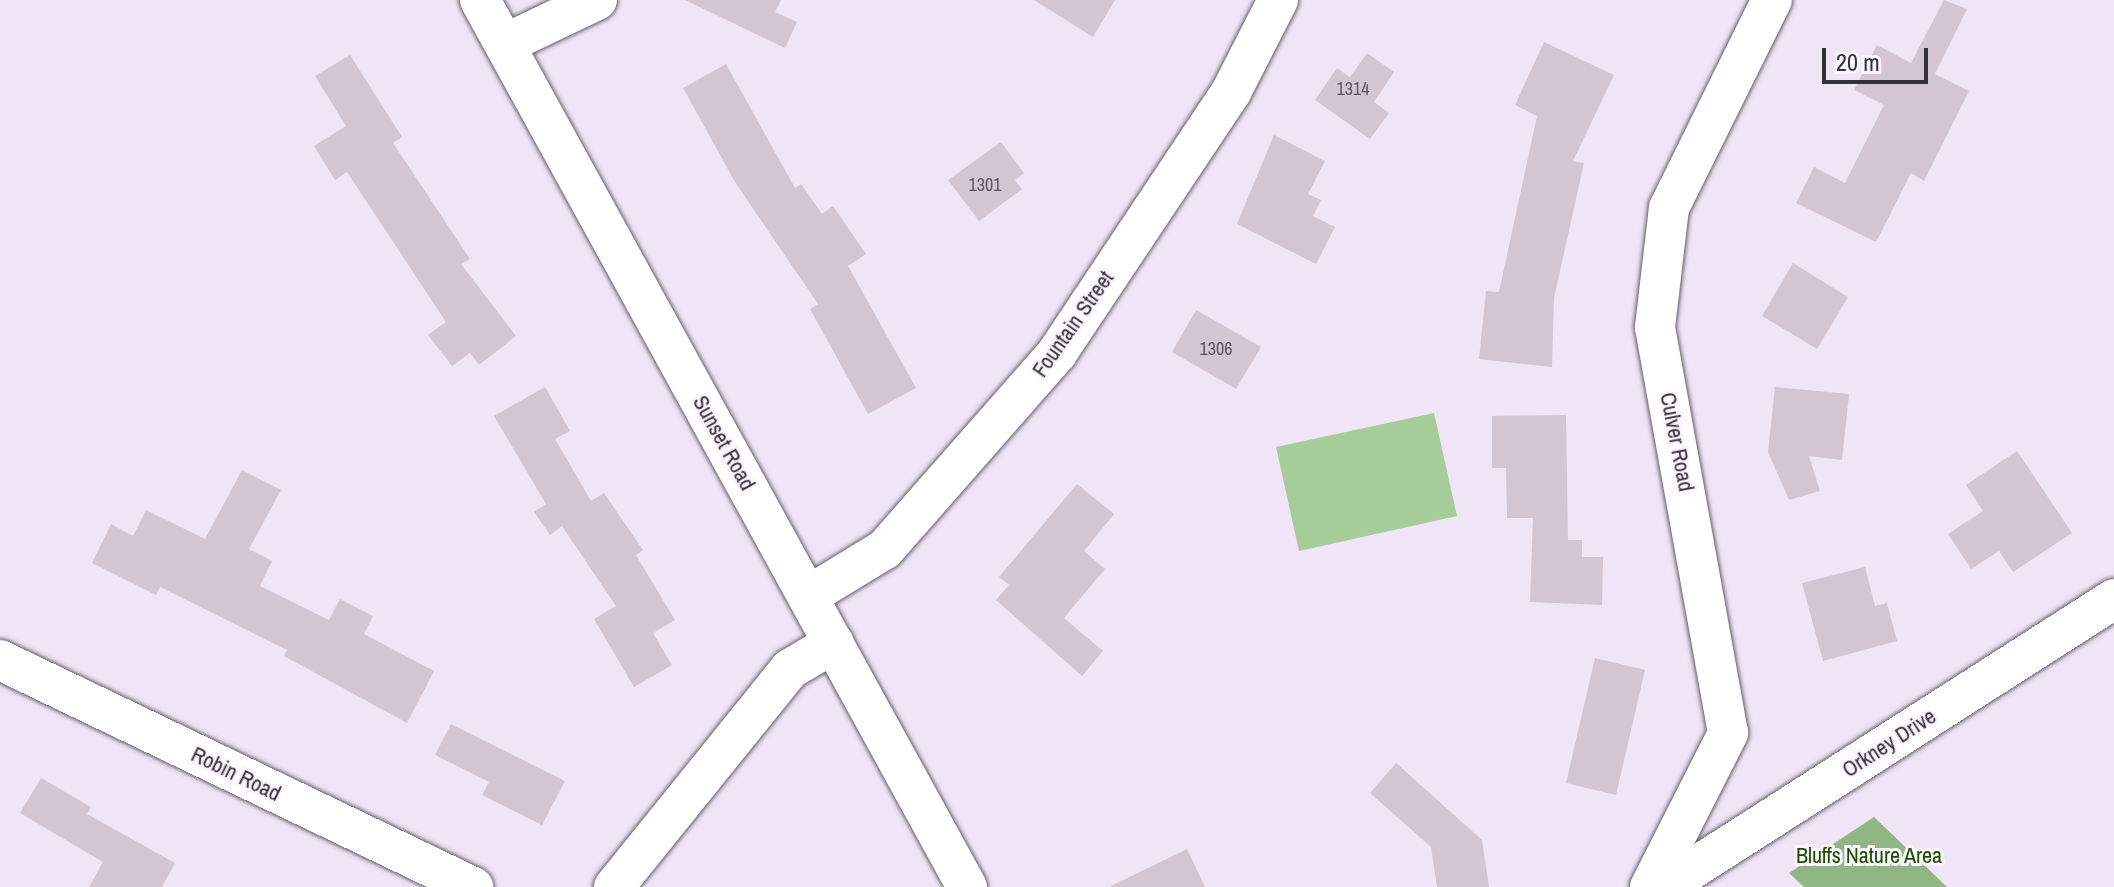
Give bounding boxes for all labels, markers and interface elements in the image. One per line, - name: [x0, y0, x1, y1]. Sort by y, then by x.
- scale bar: [1826, 32, 1932, 82]
- text: 20 m: [1836, 46, 1880, 78]
- house number: 1314: [1337, 78, 1369, 100]
- house number: 1301: [969, 174, 1001, 196]
- street label: Fountain Street: [1027, 266, 1119, 382]
- house number: 1306: [1200, 338, 1232, 360]
- street label: Culver Road: [1654, 390, 1700, 494]
- street label: Sunset Road: [687, 391, 761, 495]
- street label: Orkney Drive: [1837, 703, 1941, 783]
- street label: Robin Road: [187, 741, 285, 807]
- park label: Bluffs Nature Area: [1795, 843, 1943, 869]

